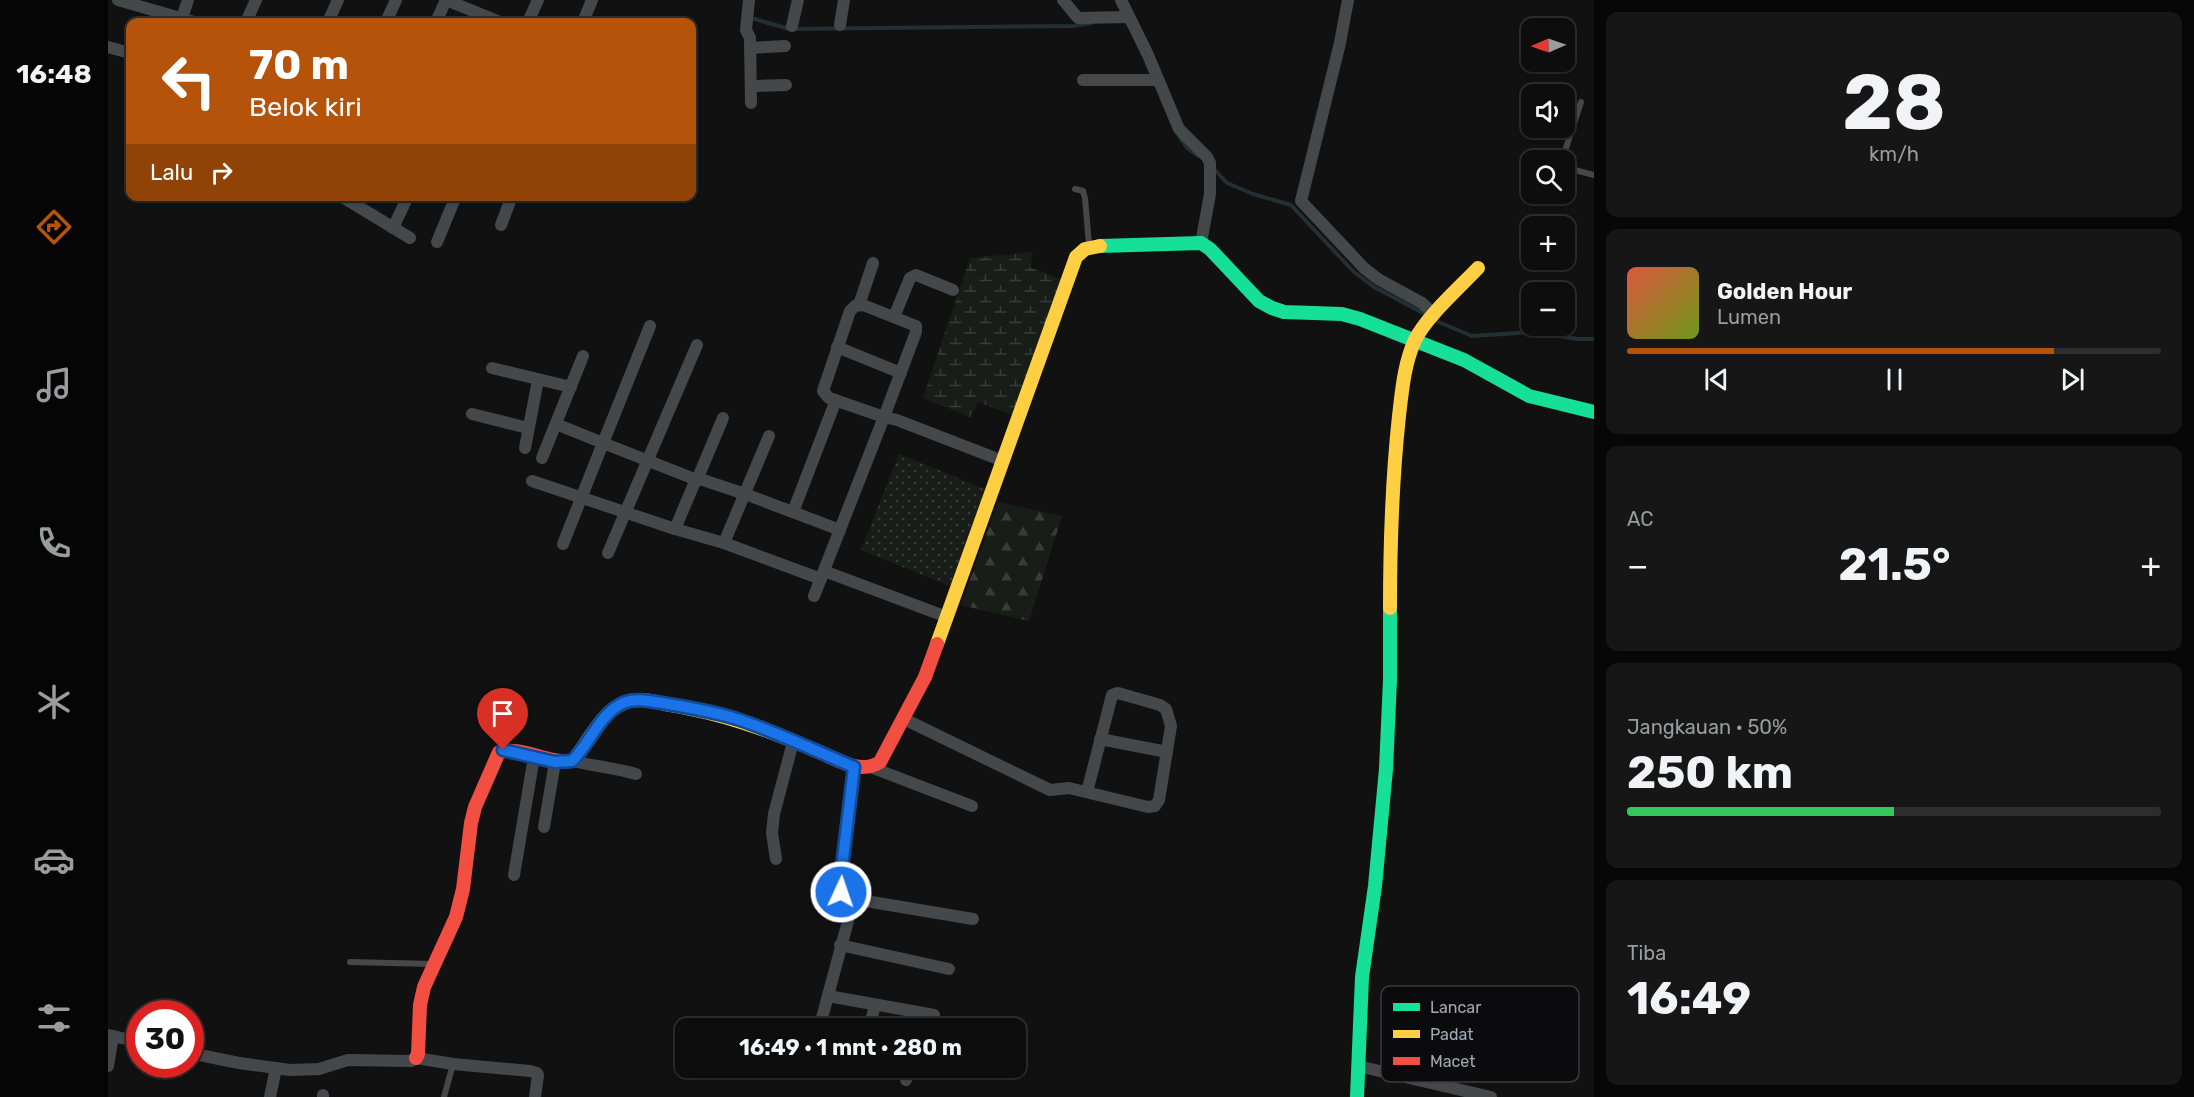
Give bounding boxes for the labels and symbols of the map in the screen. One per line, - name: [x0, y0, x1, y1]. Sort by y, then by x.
- north arrow: [1521, 18, 1575, 72]
- pin: [477, 688, 528, 750]
- position arrow: [809, 860, 873, 924]
- legend: [1381, 986, 1579, 1082]
- text: Lancar: [1430, 998, 1481, 1017]
- speed limit sign: 30: [126, 1000, 204, 1078]
- text: Padat: [1430, 1025, 1473, 1044]
- text: Macet: [1430, 1052, 1476, 1071]

